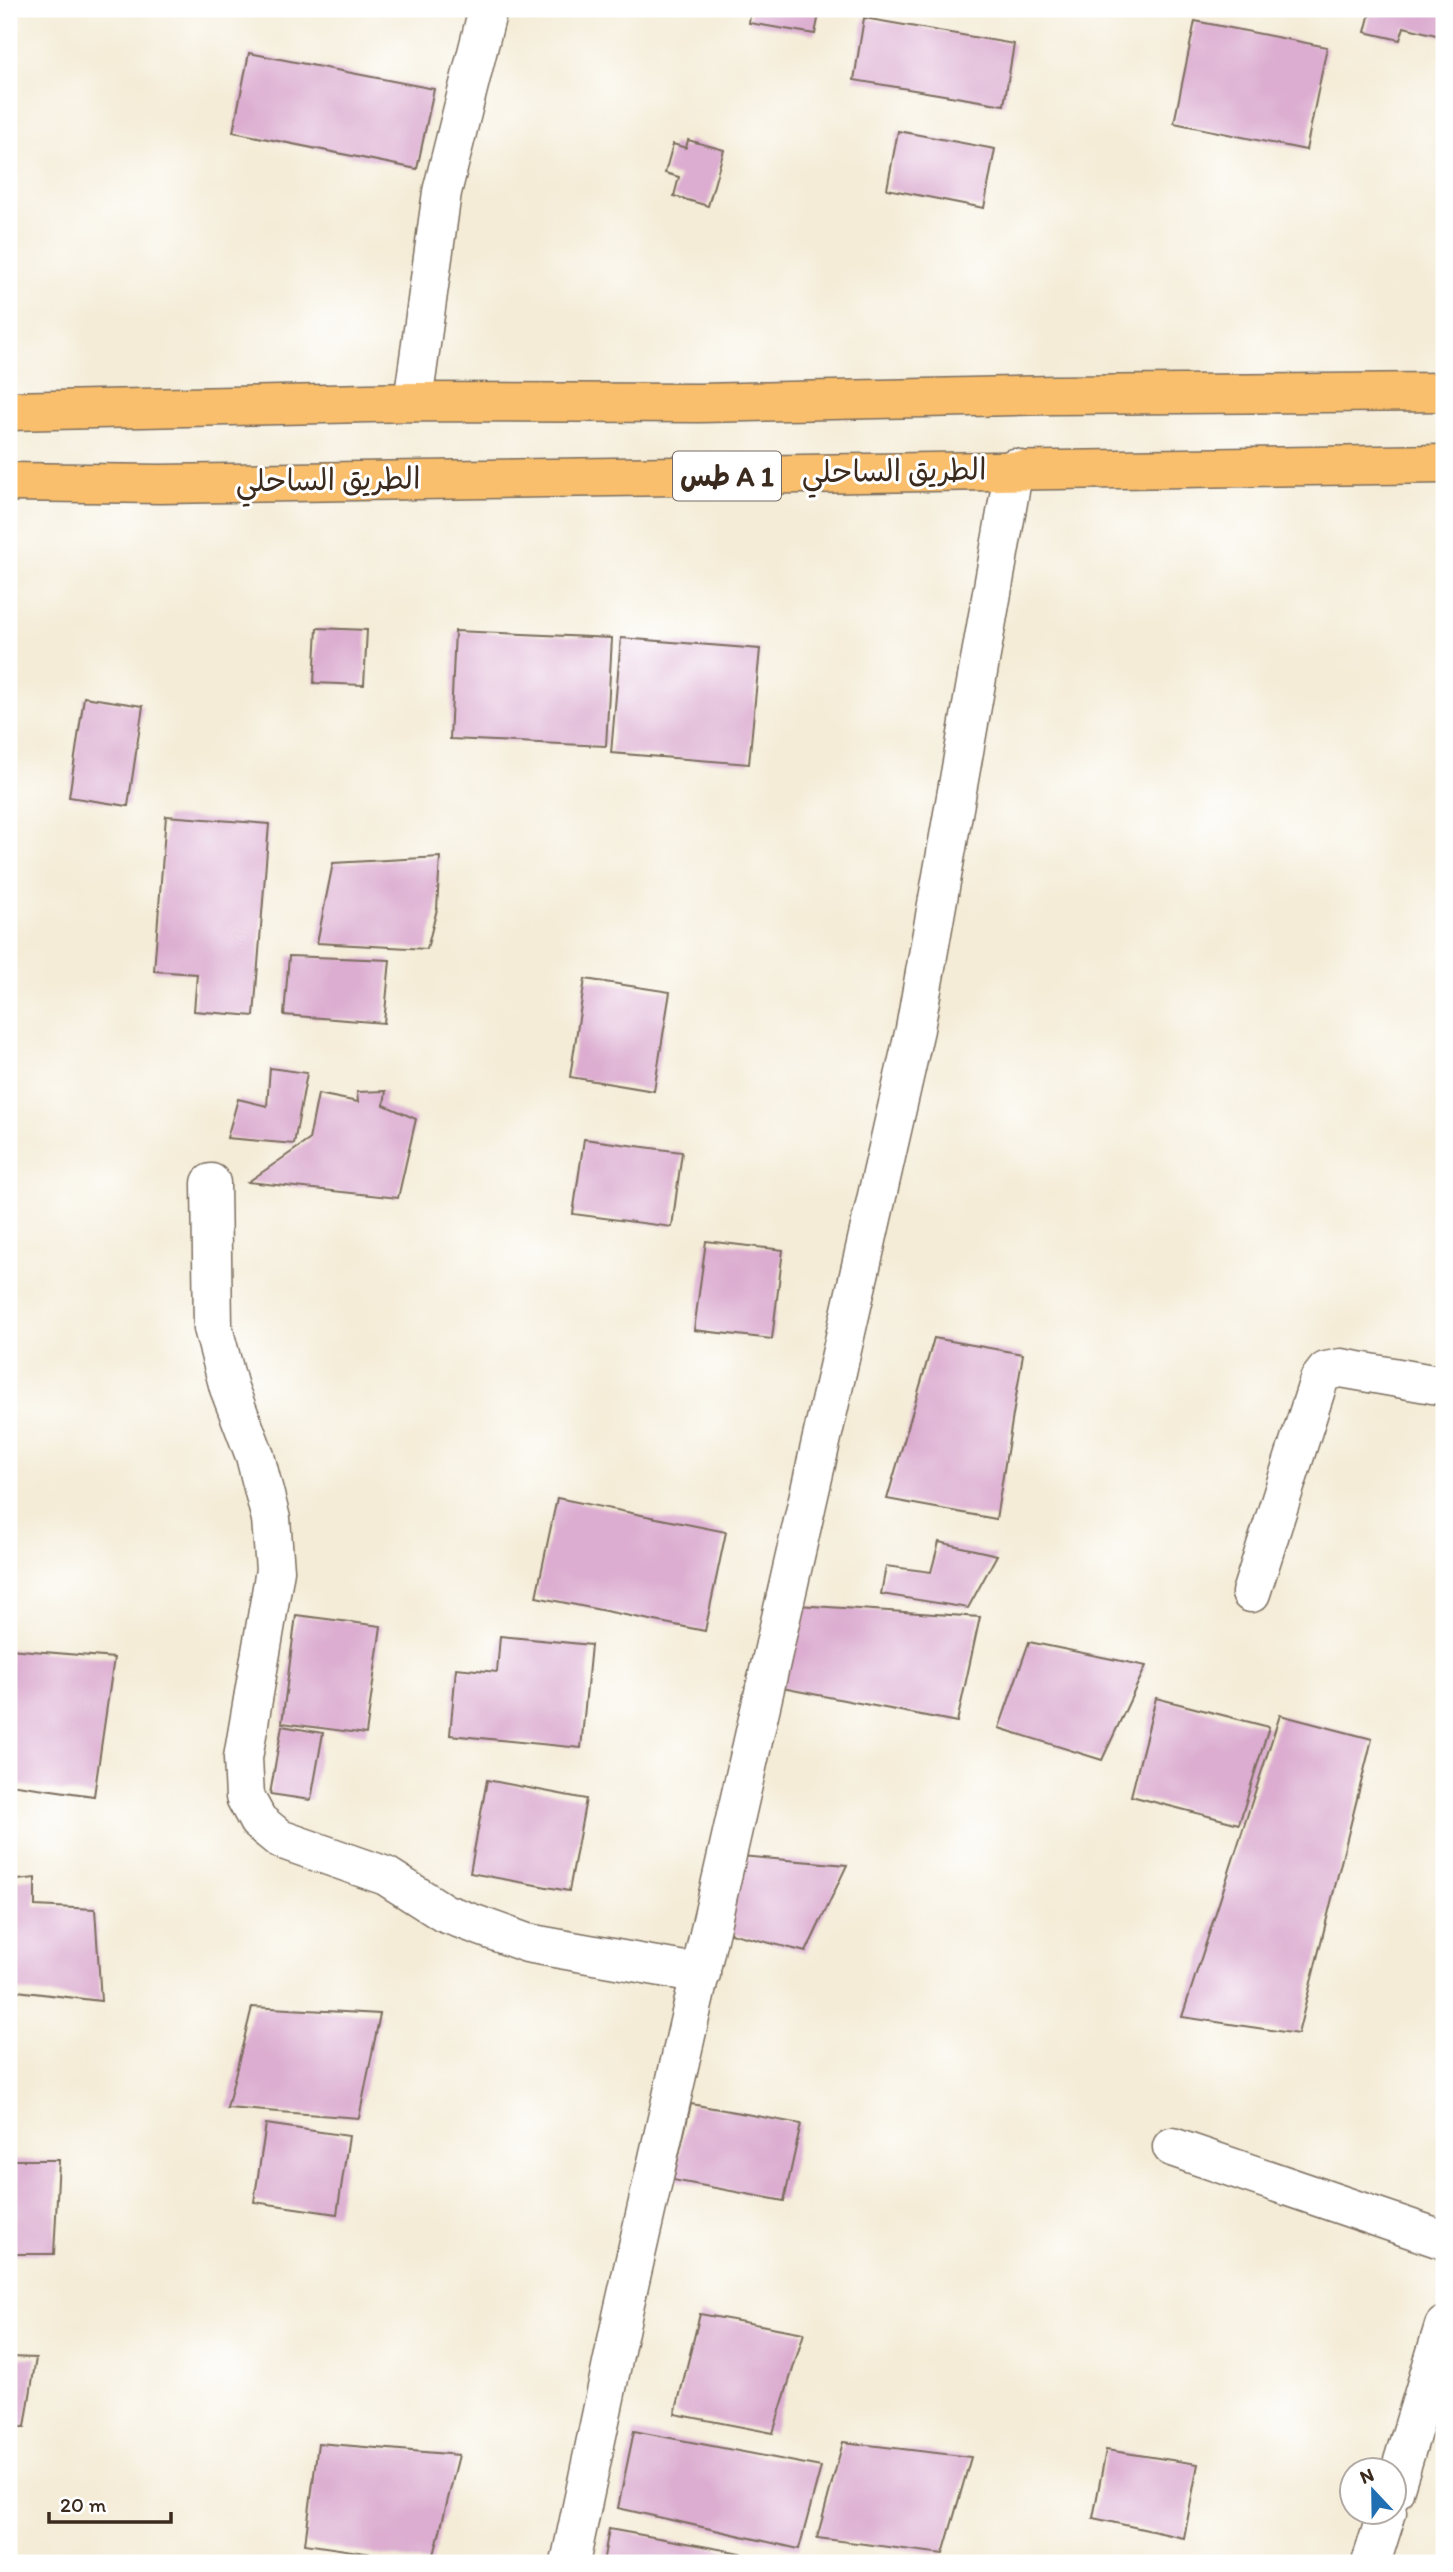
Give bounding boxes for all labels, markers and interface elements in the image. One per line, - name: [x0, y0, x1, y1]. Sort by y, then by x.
- street label: الطريق الساحلي: [801, 450, 987, 499]
- road number: طس A 1: [673, 452, 781, 500]
- street label: الطريق الساحلي: [235, 459, 421, 508]
- north arrow: [1338, 2456, 1408, 2526]
- text: N: [1357, 2463, 1377, 2489]
- scale bar: [49, 2481, 172, 2525]
- text: 20 m: [60, 2492, 107, 2517]

